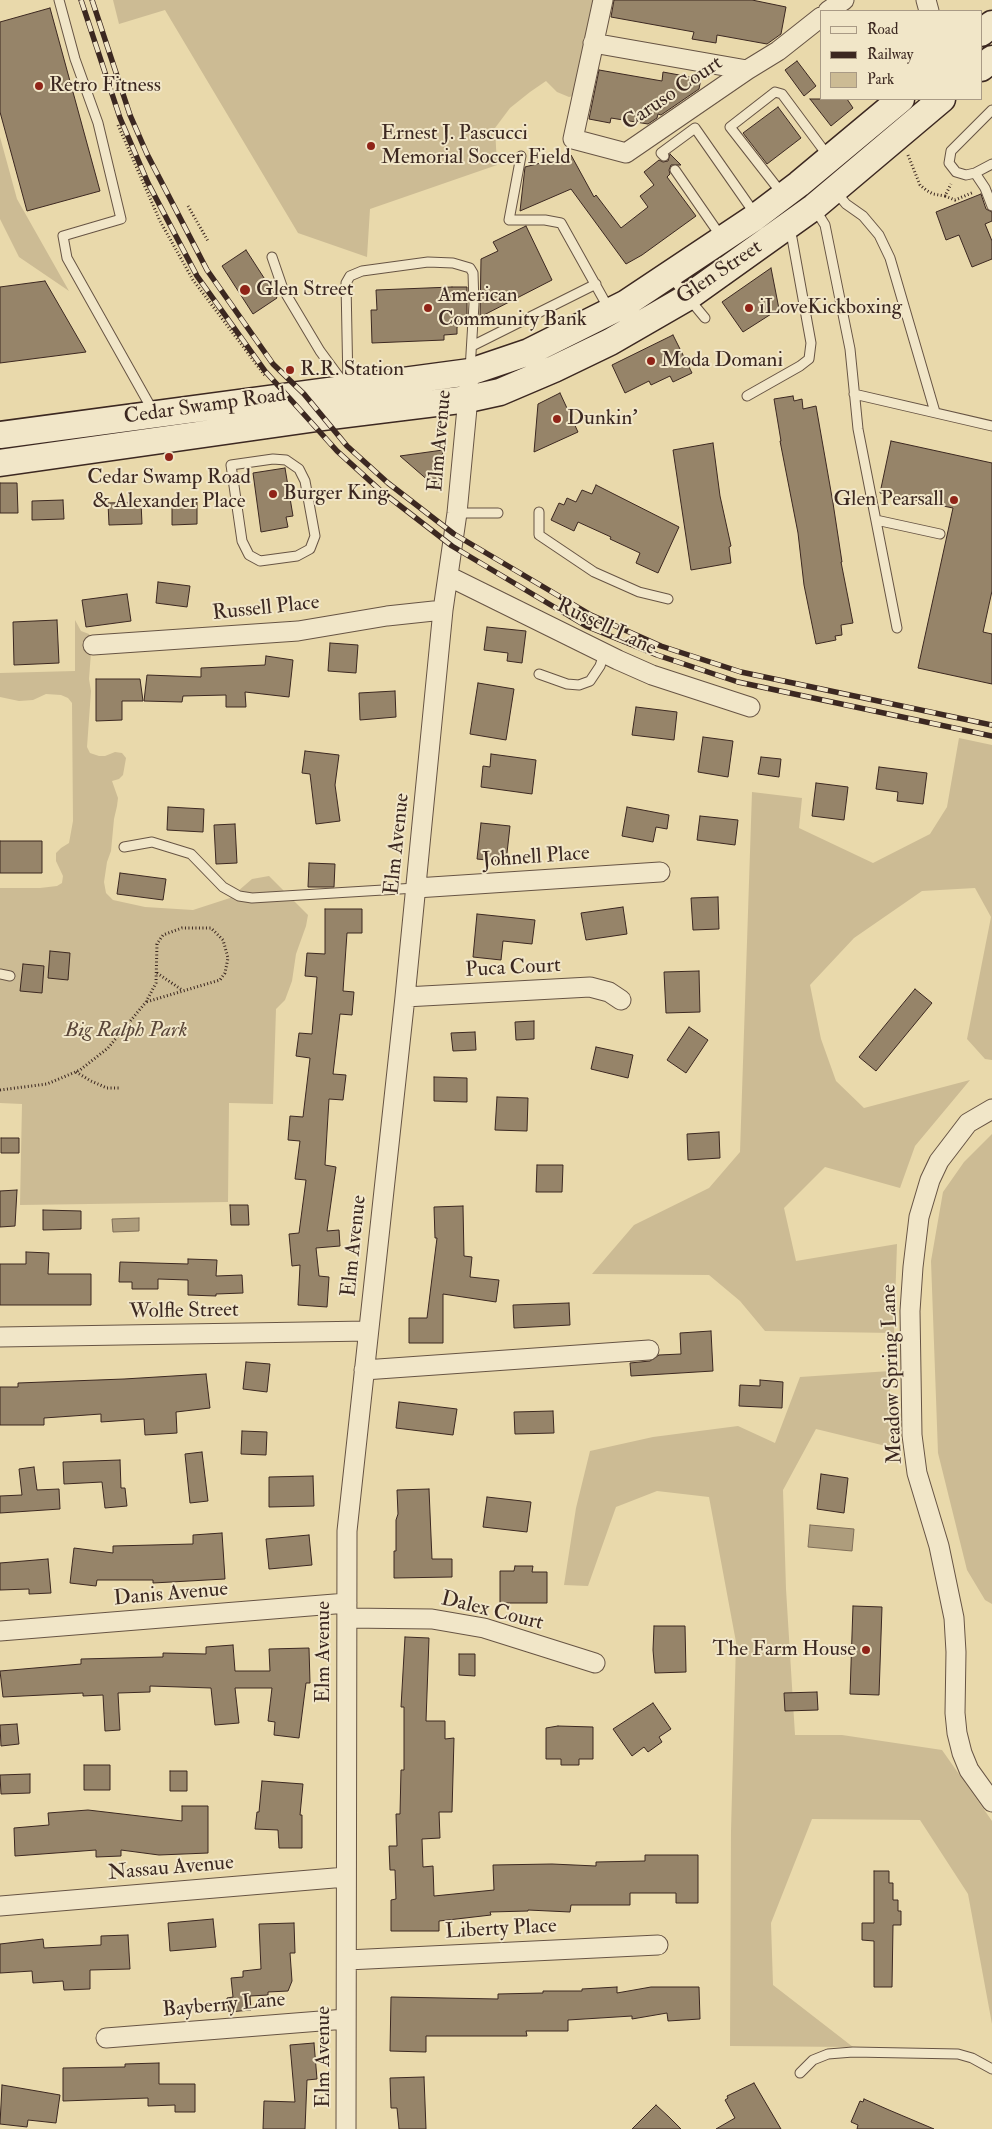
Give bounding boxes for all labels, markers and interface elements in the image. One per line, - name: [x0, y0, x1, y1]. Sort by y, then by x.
- legend: [820, 10, 982, 100]
- text: Road: [867, 20, 898, 39]
- text: Railway: [867, 45, 913, 64]
- street label: Caruso Court: [618, 51, 728, 137]
- text: Park: [867, 70, 894, 89]
- place label: Retro Fitness: [49, 73, 161, 99]
- marker: Retro Fitness: [33, 80, 45, 92]
- place label: Ernest J. Pascucci Memorial Soccer Field: [381, 121, 571, 171]
- marker: Ernest J. Pascucci Memorial Soccer Field: [365, 140, 377, 152]
- street label: Glen Street: [673, 235, 767, 311]
- place label: Glen Street: [256, 277, 354, 303]
- marker: Glen Street: [238, 283, 252, 297]
- place label: American Community Bank: [438, 283, 587, 333]
- place label: iLoveKickboxing: [759, 295, 902, 321]
- marker: American Community Bank: [422, 302, 434, 314]
- marker: iLoveKickboxing: [743, 302, 755, 314]
- place label: Moda Domani: [661, 348, 783, 374]
- marker: Moda Domani: [645, 355, 657, 367]
- place label: R.R. Station: [300, 357, 404, 383]
- marker: R.R. Station: [284, 364, 296, 376]
- street label: Cedar Swamp Road: [122, 383, 288, 431]
- street label: Elm Avenue: [424, 389, 458, 493]
- place label: Dunkin': [567, 406, 638, 432]
- marker: Dunkin': [551, 413, 563, 425]
- marker: Cedar Swamp Road & Alexander Place: [163, 451, 175, 463]
- place label: Cedar Swamp Road & Alexander Place: [87, 465, 251, 515]
- place label: Burger King: [283, 481, 388, 507]
- place label: Glen Pearsall: [833, 487, 944, 513]
- marker: Burger King: [267, 488, 279, 500]
- marker: Glen Pearsall: [948, 494, 960, 506]
- street label: Russell Place: [211, 591, 321, 627]
- street label: Russell Lane: [552, 594, 660, 662]
- street label: Elm Avenue: [380, 792, 416, 896]
- street label: Johnell Place: [482, 842, 590, 874]
- street label: Puca Court: [465, 954, 561, 984]
- park label: Big Ralph Park: [65, 1018, 187, 1044]
- street label: Elm Avenue: [337, 1194, 373, 1298]
- street label: Meadow Spring Lane: [877, 1284, 909, 1464]
- street label: Wolfle Street: [129, 1298, 239, 1326]
- street label: Danis Avenue: [113, 1577, 229, 1613]
- street label: Dalex Court: [438, 1587, 546, 1637]
- street label: Elm Avenue: [311, 1601, 337, 1703]
- place label: The Farm House: [713, 1637, 856, 1663]
- marker: The Farm House: [860, 1644, 872, 1656]
- street label: Nassau Avenue: [107, 1851, 235, 1887]
- street label: Liberty Place: [445, 1914, 557, 1946]
- street label: Bayberry Lane: [162, 1988, 286, 2024]
- street label: Elm Avenue: [311, 2006, 337, 2108]

